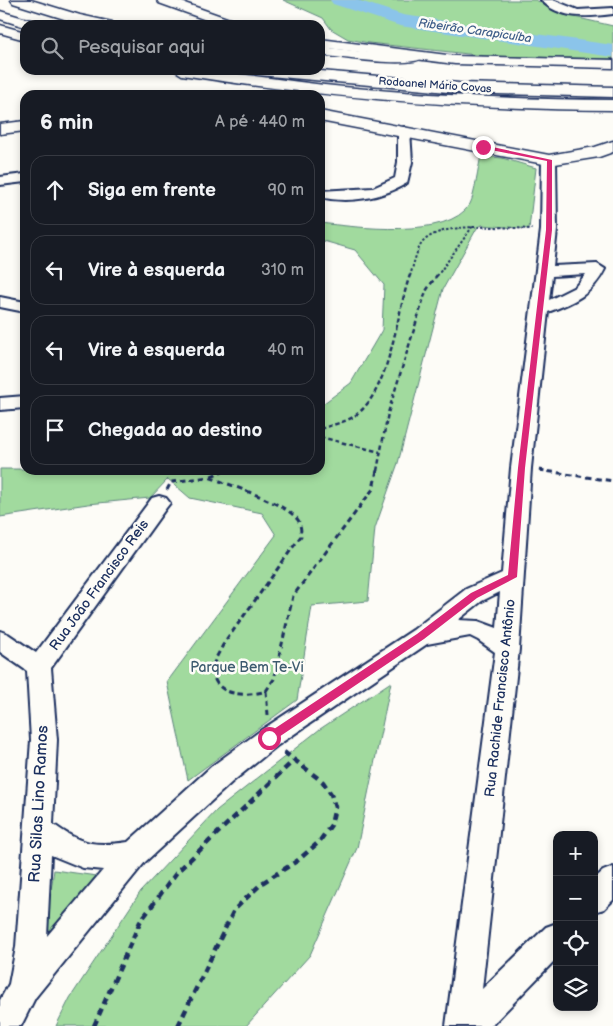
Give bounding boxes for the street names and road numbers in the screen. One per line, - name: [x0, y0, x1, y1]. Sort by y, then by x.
- street label: Rodoanel Mário Covas: [378, 75, 493, 95]
- street label: Rua João Francisco Reis: [46, 516, 152, 654]
- street label: Rua Rachide Francisco Antônio: [481, 598, 519, 798]
- street label: Rua Silas Lino Ramos: [25, 725, 53, 883]

